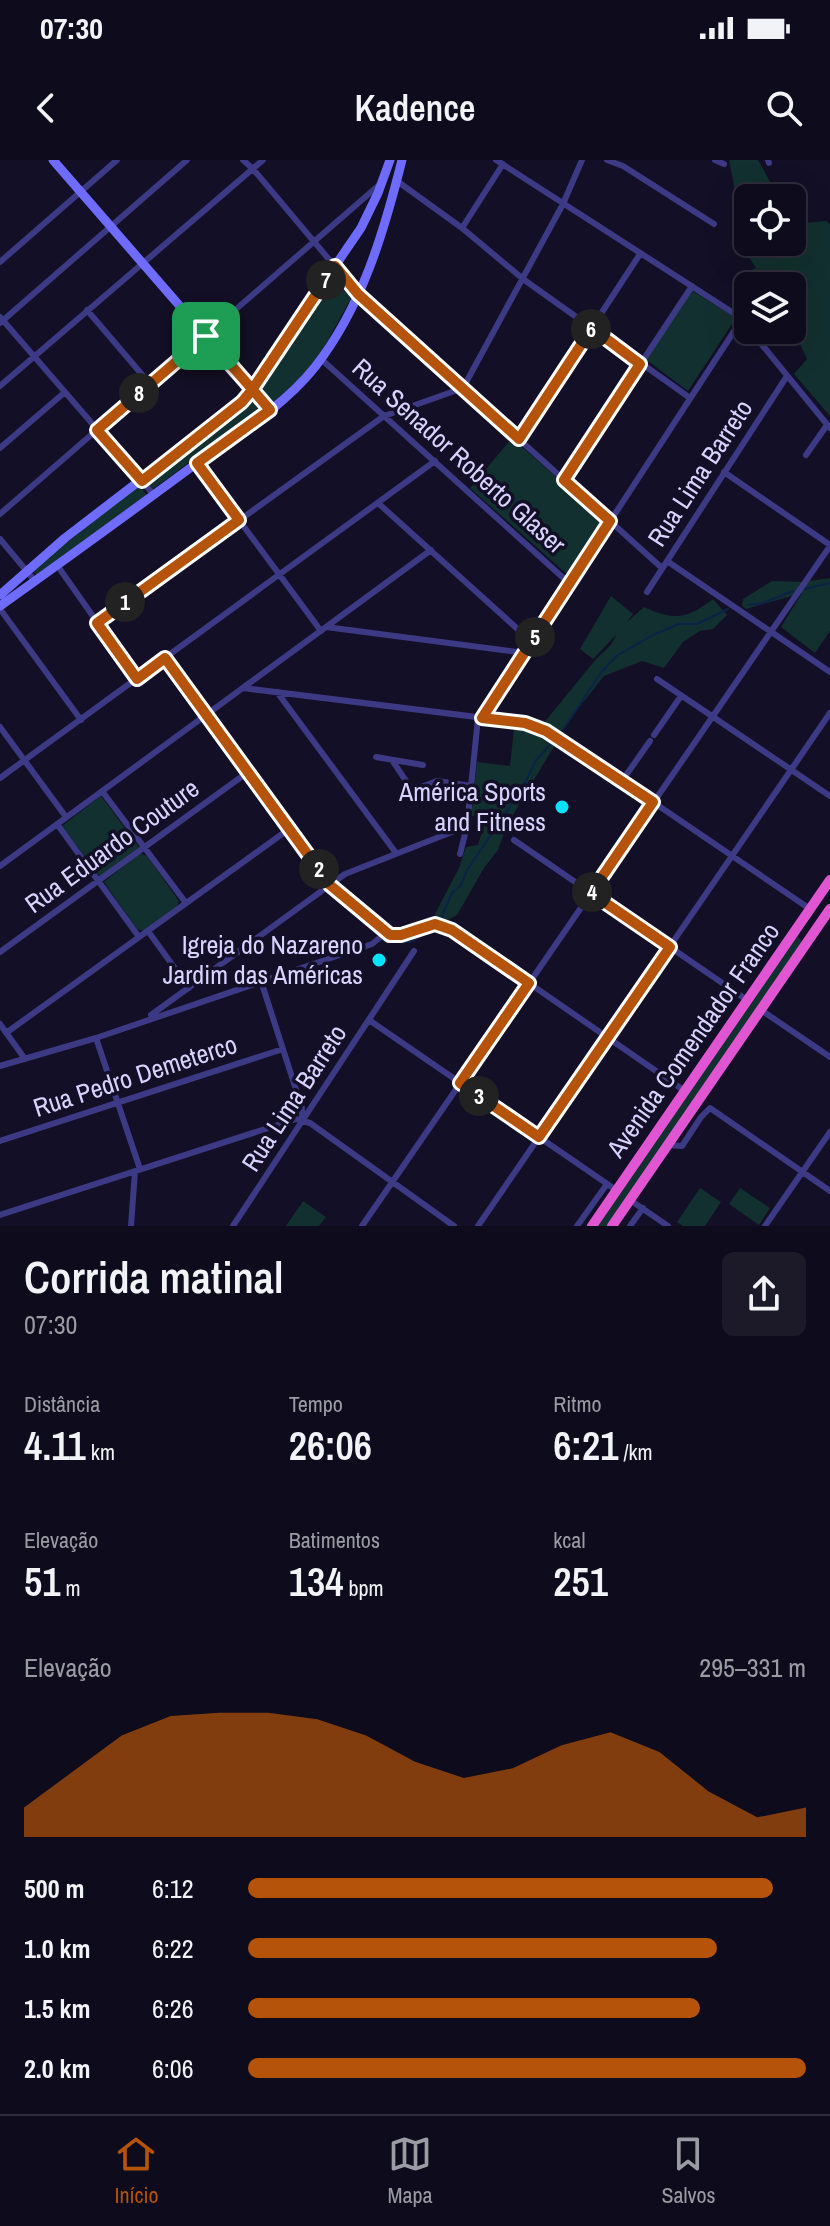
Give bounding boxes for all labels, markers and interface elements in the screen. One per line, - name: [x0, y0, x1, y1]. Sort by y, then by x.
- text: 07:30: [40, 8, 103, 48]
- text: Kadence: [355, 84, 475, 132]
- icon: back: [24, 86, 68, 130]
- icon: search: [762, 86, 806, 130]
- map controls: [734, 184, 806, 344]
- button: locate: [734, 184, 806, 256]
- pin: 7: [306, 260, 346, 300]
- text: 7: [321, 265, 331, 295]
- button: layers: [734, 272, 806, 344]
- pin: [172, 302, 240, 370]
- pin: 6: [571, 309, 611, 349]
- icon: arrive: [184, 314, 228, 358]
- text: 6: [586, 314, 596, 344]
- street label: Rua Senador Roberto Glaser: [345, 350, 574, 561]
- pin: 8: [119, 373, 159, 413]
- text: 8: [134, 378, 144, 408]
- street label: Rua Lima Barreto: [639, 393, 760, 553]
- pin: 1: [105, 582, 145, 622]
- text: 1: [120, 587, 130, 617]
- pin: 5: [515, 617, 555, 657]
- text: 5: [530, 622, 540, 652]
- street label: Rua Eduardo Couture: [18, 770, 206, 921]
- place label: América Sports and Fitness: [398, 774, 546, 839]
- marker: América Sports and Fitness: [553, 798, 571, 816]
- pin: 2: [299, 849, 339, 889]
- text: 2: [314, 854, 324, 884]
- pin: 4: [572, 872, 612, 912]
- text: 4: [587, 877, 597, 907]
- street label: Avenida Comendador Franco: [598, 915, 787, 1165]
- place label: Igreja do Nazareno Jardim das Américas: [163, 927, 363, 992]
- marker: Igreja do Nazareno Jardim das Américas: [370, 951, 388, 969]
- street label: Rua Lima Barreto: [233, 1018, 354, 1178]
- street label: Rua Pedro Demeterco: [29, 1026, 241, 1125]
- pin: 3: [459, 1076, 499, 1116]
- text: 3: [474, 1081, 484, 1111]
- text: Corrida matinal: [24, 1247, 283, 1307]
- button: share: [722, 1252, 806, 1336]
- text: 07:30: [24, 1307, 77, 1342]
- text: Distância: [24, 1389, 100, 1419]
- text: Tempo: [289, 1389, 343, 1419]
- text: Ritmo: [553, 1389, 601, 1419]
- text: 4.11: [24, 1419, 86, 1472]
- text: 26:06: [289, 1419, 372, 1472]
- text: 6:21: [553, 1419, 618, 1472]
- text: km: [86, 1437, 115, 1467]
- text: /km: [618, 1437, 652, 1467]
- text: Elevação: [24, 1525, 98, 1555]
- text: Batimentos: [289, 1525, 380, 1555]
- text: kcal: [553, 1525, 585, 1555]
- text: 51: [24, 1555, 60, 1608]
- text: 134: [289, 1555, 343, 1608]
- text: 251: [553, 1555, 608, 1608]
- text: m: [60, 1573, 81, 1603]
- text: bpm: [343, 1573, 384, 1603]
- text: Elevação: [24, 1650, 112, 1685]
- text: 295–331 m: [699, 1650, 806, 1685]
- text: 500 m: [24, 1871, 84, 1906]
- text: 6:12: [152, 1871, 194, 1906]
- text: 1.0 km: [24, 1931, 90, 1966]
- text: 6:22: [152, 1931, 194, 1966]
- text: 1.5 km: [24, 1991, 90, 2026]
- text: 6:26: [152, 1991, 194, 2026]
- text: 2.0 km: [24, 2051, 90, 2086]
- text: 6:06: [152, 2051, 194, 2086]
- tab: Início: [114, 2132, 159, 2210]
- tab: Mapa: [387, 2132, 433, 2210]
- tab: Salvos: [661, 2132, 716, 2210]

